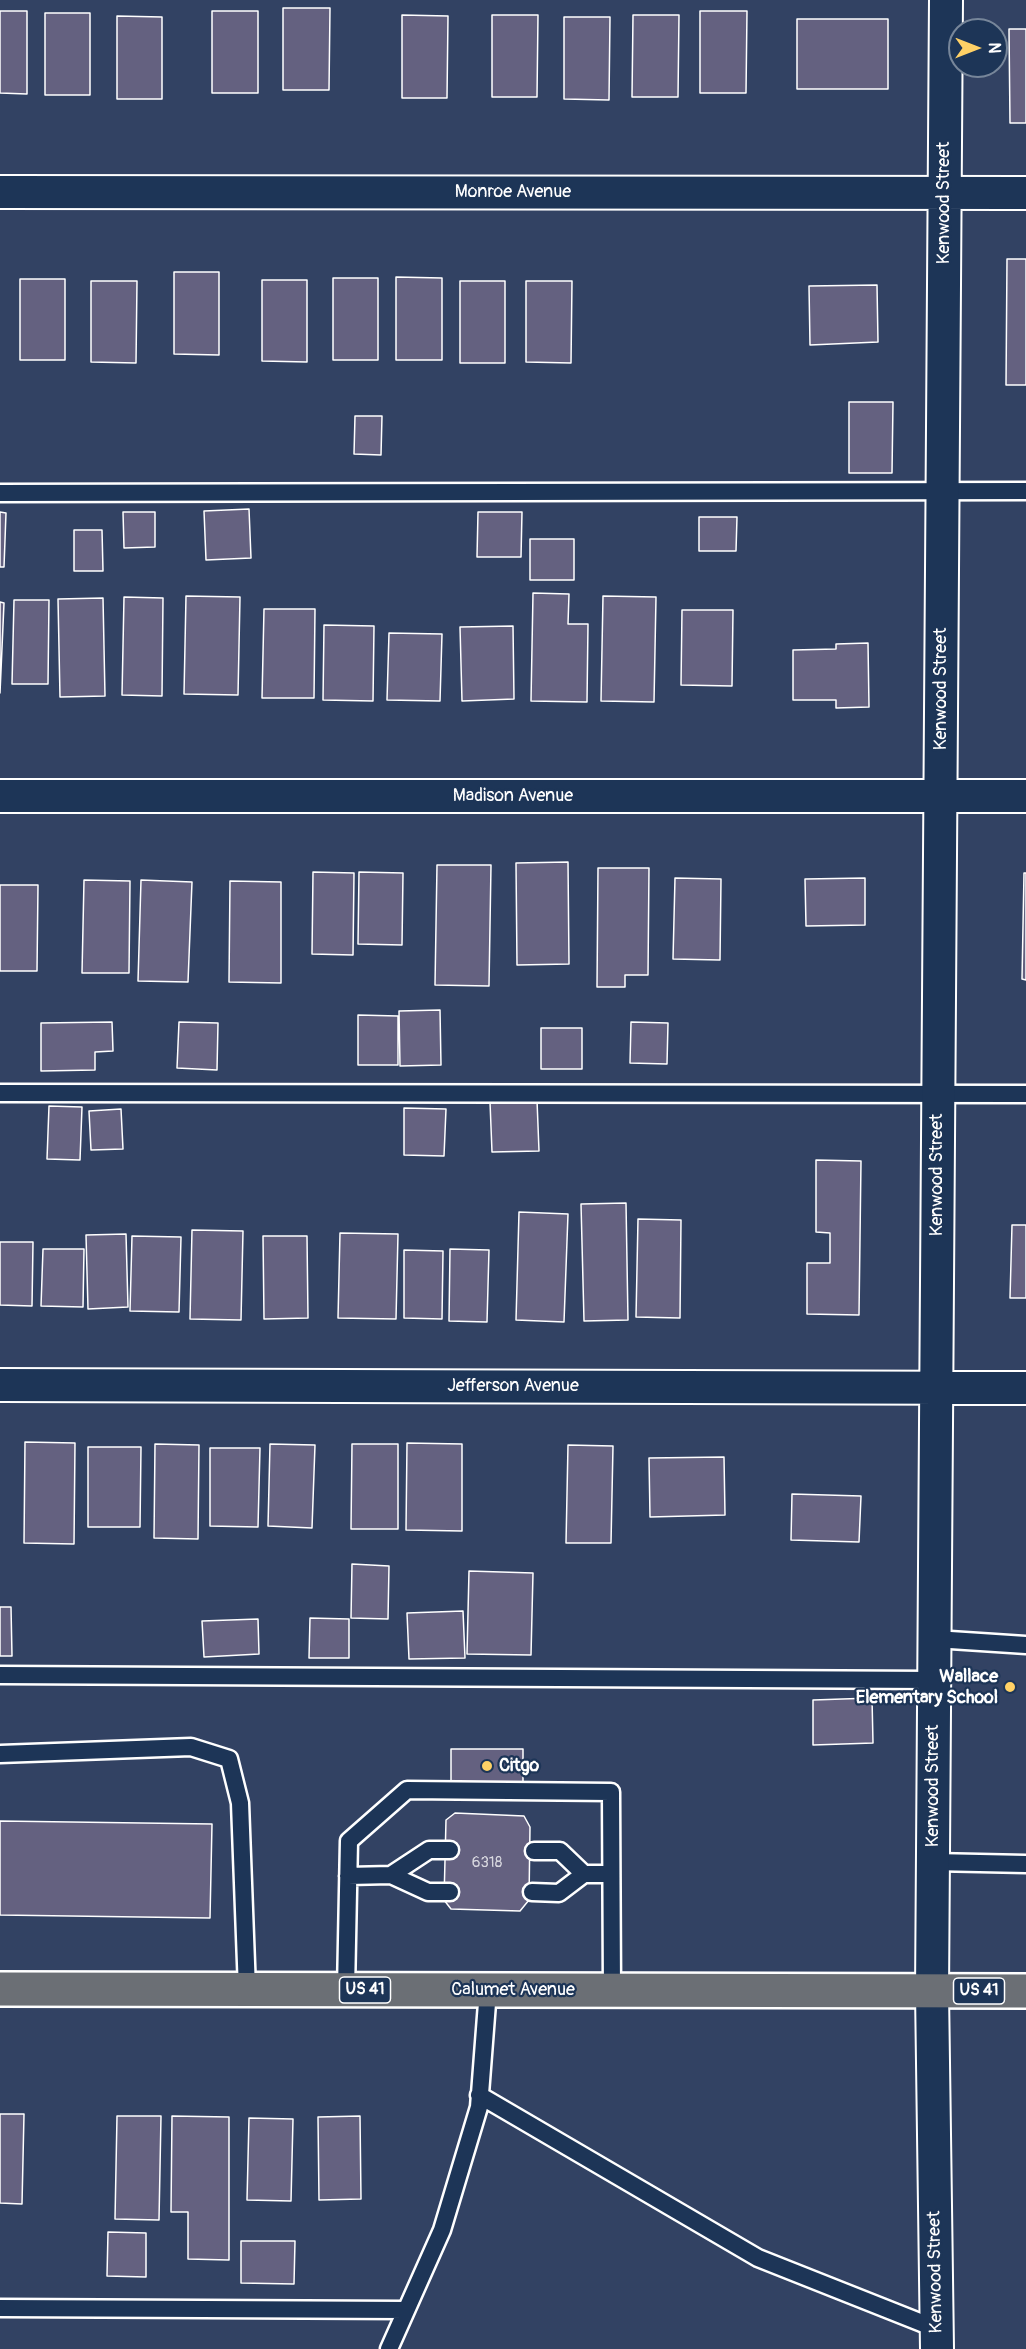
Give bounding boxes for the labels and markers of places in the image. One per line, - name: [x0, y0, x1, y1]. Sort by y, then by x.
- place label: Wallace Elementary School: [856, 1666, 998, 1708]
- marker: Wallace Elementary School: [1003, 1680, 1017, 1694]
- place label: Citgo: [499, 1755, 539, 1777]
- marker: Citgo: [480, 1759, 494, 1773]

